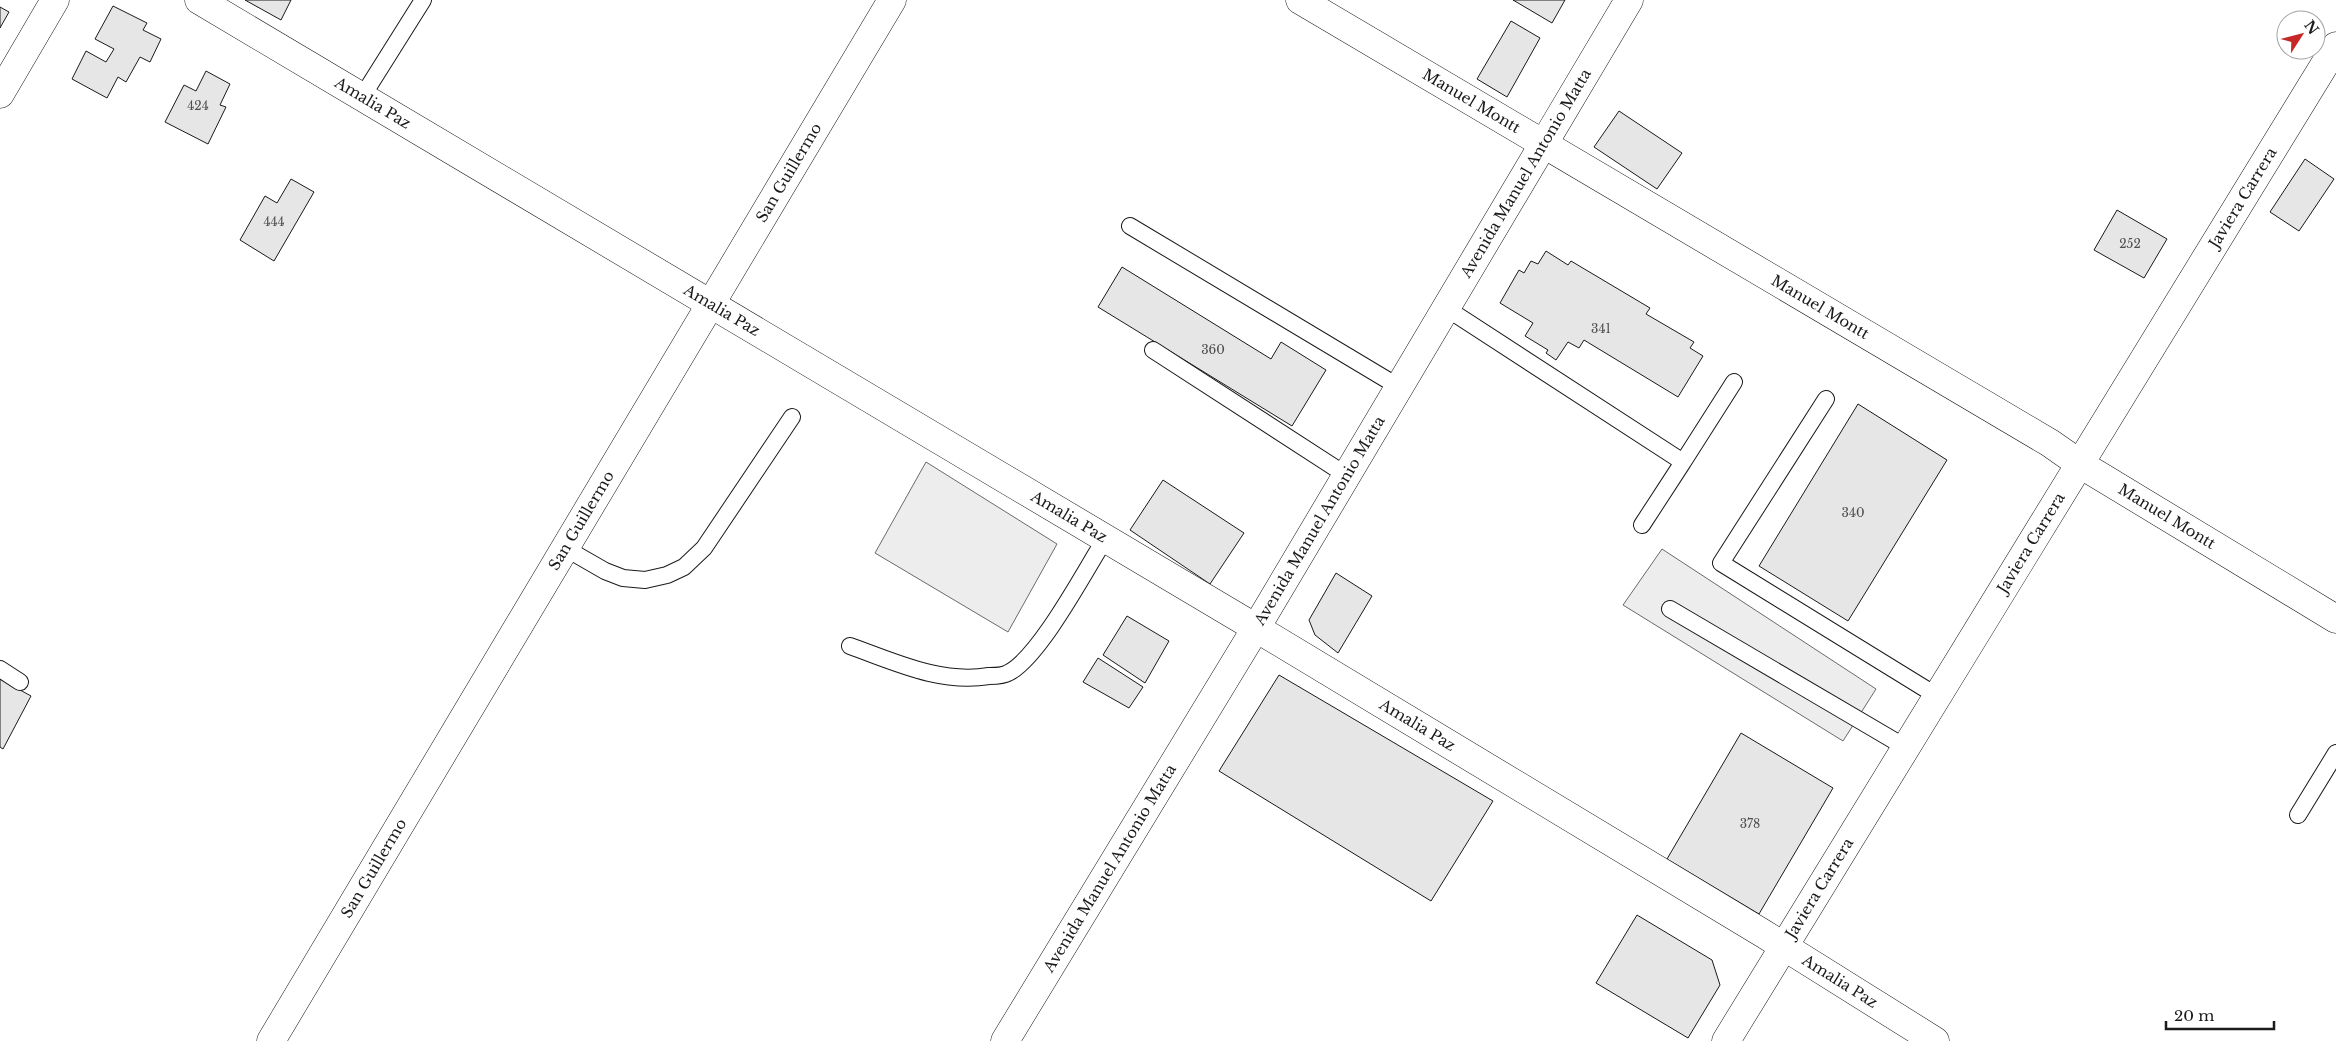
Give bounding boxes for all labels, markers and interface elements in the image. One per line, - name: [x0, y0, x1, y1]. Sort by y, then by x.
- north arrow: [2276, 10, 2326, 60]
- text: N: [2300, 17, 2323, 38]
- street label: Manuel Montt: [1419, 65, 1524, 137]
- street label: Avenida Manuel Antonio Matta: [1456, 65, 1595, 282]
- street label: Amalia Paz: [331, 72, 414, 133]
- house number: 424: [187, 98, 209, 113]
- street label: San Guillermo: [752, 119, 826, 226]
- street label: Javiera Carrera: [2203, 143, 2281, 253]
- house number: 444: [263, 214, 285, 229]
- house number: 252: [2119, 236, 2141, 251]
- street label: Manuel Montt: [1768, 271, 1873, 343]
- street label: Amalia Paz: [680, 280, 763, 340]
- house number: 341: [1591, 321, 1611, 336]
- house number: 360: [1201, 342, 1225, 357]
- street label: Avenida Manuel Antonio Matta: [1249, 412, 1389, 629]
- street label: San Guillermo: [544, 467, 618, 573]
- street label: Manuel Montt: [2115, 479, 2219, 553]
- street label: Amalia Paz: [1027, 486, 1111, 546]
- street label: Javiera Carrera: [1992, 488, 2069, 598]
- house number: 340: [1842, 505, 1864, 520]
- street label: Amalia Paz: [1375, 694, 1459, 755]
- street label: Avenida Manuel Antonio Matta: [1039, 760, 1180, 976]
- street label: San Guillermo: [337, 815, 411, 921]
- house number: 378: [1740, 816, 1760, 831]
- street label: Javiera Carrera: [1780, 834, 1858, 944]
- street label: Amalia Paz: [1798, 950, 1881, 1012]
- scale bar: [2166, 998, 2274, 1030]
- text: 20 m: [2174, 1006, 2214, 1025]

